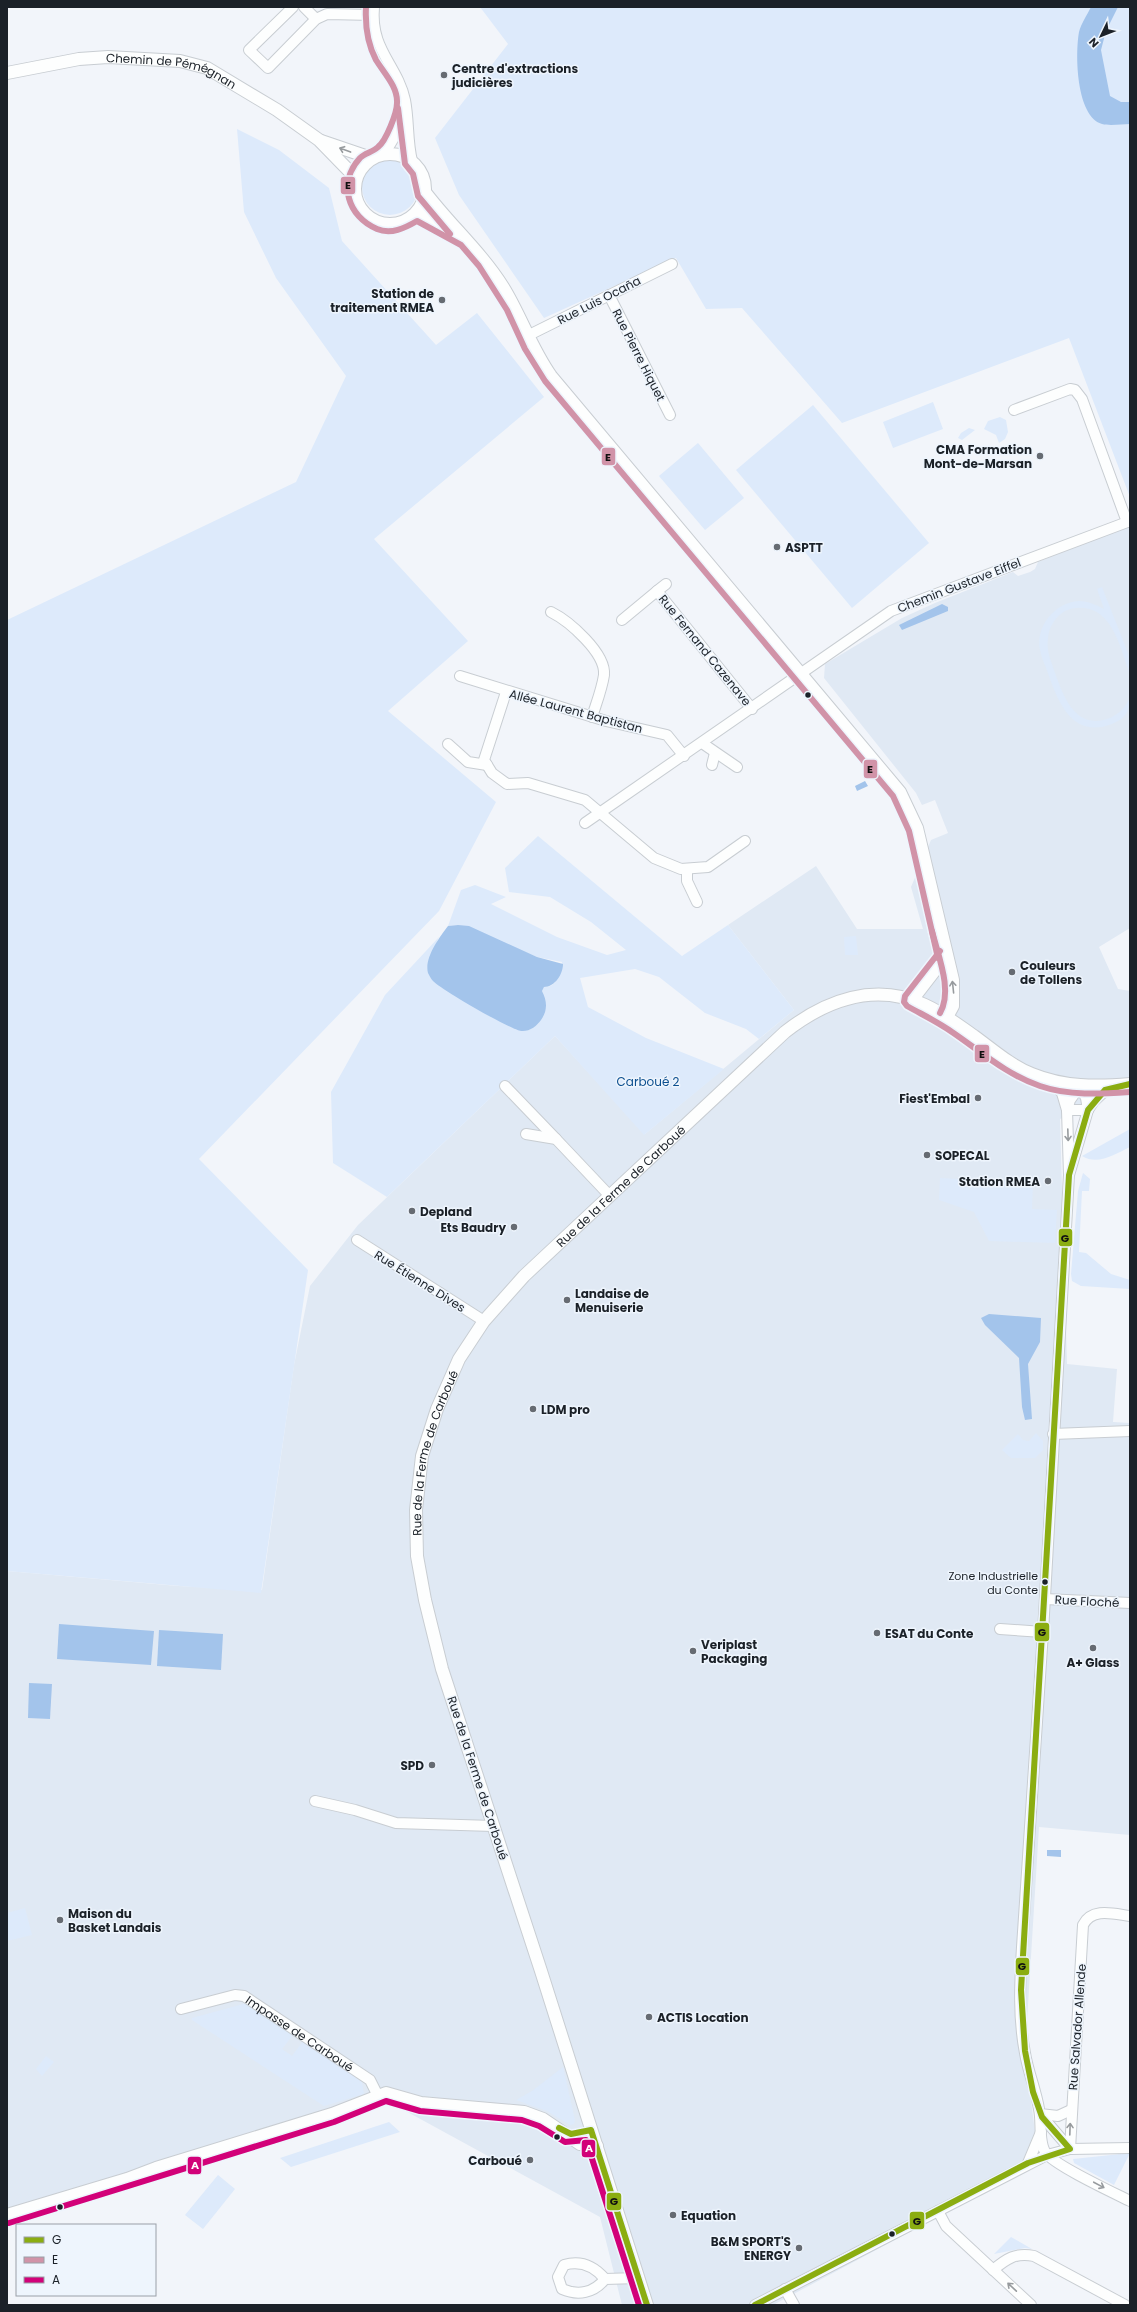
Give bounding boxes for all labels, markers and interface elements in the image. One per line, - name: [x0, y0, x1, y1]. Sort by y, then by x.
- north arrow: [1081, 16, 1121, 56]
- text: N: [1085, 34, 1102, 51]
- street label: Chemin de Pémégnan: [105, 48, 240, 92]
- place label: Centre d'extractions judicières: [451, 60, 578, 91]
- marker: Centre d'extractions judicières: [439, 70, 449, 80]
- one-way arrow: [339, 146, 352, 153]
- line badge: E: [340, 176, 356, 195]
- text: E: [345, 177, 351, 193]
- street label: Rue Luis Ocaña: [554, 272, 644, 328]
- place label: Station de traitement RMEA: [330, 285, 435, 316]
- marker: Station de traitement RMEA: [437, 295, 447, 305]
- street label: Rue Pierre Hiquet: [608, 306, 670, 404]
- place label: CMA Formation Mont-de-Marsan: [924, 441, 1032, 472]
- line badge: E: [601, 447, 616, 466]
- text: E: [605, 449, 611, 465]
- marker: CMA Formation Mont-de-Marsan: [1035, 451, 1045, 461]
- place label: ASPTT: [785, 539, 823, 556]
- marker: ASPTT: [772, 542, 782, 552]
- street label: Chemin Gustave Eiffel: [895, 554, 1023, 616]
- street label: Rue Fernand Cazenave: [655, 591, 755, 709]
- street label: Allée Laurent Baptistan: [507, 685, 645, 737]
- unlabelled marker: [803, 690, 813, 700]
- line badge: E: [863, 759, 878, 779]
- text: E: [867, 761, 873, 777]
- place label: Couleurs de Tollens: [1020, 957, 1082, 988]
- marker: Couleurs de Tollens: [1007, 967, 1017, 977]
- one-way arrow: [950, 981, 957, 994]
- line badge: E: [974, 1044, 990, 1063]
- text: E: [979, 1046, 985, 1062]
- park label: Carboué 2: [617, 1073, 680, 1090]
- place label: Fiest'Embal: [899, 1090, 970, 1107]
- marker: Fiest'Embal: [973, 1093, 983, 1103]
- street label: Rue de la Ferme de Carboué: [552, 1121, 689, 1251]
- one-way arrow: [1064, 1128, 1071, 1141]
- place label: SOPECAL: [935, 1147, 990, 1164]
- marker: SOPECAL: [922, 1150, 932, 1160]
- place label: Station RMEA: [959, 1173, 1040, 1190]
- marker: Station RMEA: [1043, 1176, 1053, 1186]
- place label: Depland: [420, 1203, 472, 1220]
- marker: Depland: [407, 1206, 417, 1216]
- place label: Ets Baudry: [440, 1219, 506, 1236]
- marker: Ets Baudry: [509, 1222, 519, 1232]
- line badge: G: [1058, 1228, 1073, 1247]
- text: G: [1061, 1230, 1070, 1246]
- street label: Rue Étienne Dives: [371, 1246, 469, 1316]
- place label: Landaise de Menuiserie: [575, 1285, 650, 1316]
- marker: Landaise de Menuiserie: [562, 1295, 572, 1305]
- street label: Rue de la Ferme de Carboué: [408, 1367, 462, 1536]
- place label: LDM pro: [541, 1401, 590, 1418]
- marker: LDM pro: [528, 1404, 538, 1414]
- place label: Zone Industrielle du Conte: [948, 1568, 1038, 1598]
- marker: Zone Industrielle du Conte: [1040, 1577, 1050, 1587]
- street label: Rue Floché: [1054, 1591, 1120, 1611]
- line badge: G: [1034, 1622, 1050, 1642]
- text: G: [1038, 1624, 1047, 1640]
- place label: ESAT du Conte: [885, 1625, 974, 1642]
- marker: ESAT du Conte: [872, 1628, 882, 1638]
- place label: Veriplast Packaging: [701, 1636, 767, 1667]
- marker: A+ Glass: [1088, 1643, 1098, 1653]
- marker: Veriplast Packaging: [688, 1646, 698, 1656]
- place label: A+ Glass: [1066, 1654, 1120, 1671]
- street label: Rue de la Ferme de Carboué: [443, 1694, 513, 1862]
- place label: SPD: [400, 1757, 424, 1774]
- marker: SPD: [427, 1760, 437, 1770]
- place label: Maison du Basket Landais: [68, 1905, 162, 1936]
- marker: Maison du Basket Landais: [55, 1915, 65, 1925]
- line badge: G: [1015, 1957, 1030, 1976]
- text: G: [1018, 1958, 1027, 1974]
- street label: Rue Salvador Allende: [1064, 1963, 1090, 2091]
- street label: Impasse de Carboué: [243, 1991, 357, 2075]
- place label: ACTIS Location: [657, 2009, 748, 2026]
- marker: ACTIS Location: [644, 2012, 654, 2022]
- one-way arrow: [1067, 2123, 1074, 2136]
- unlabelled marker: [552, 2132, 562, 2142]
- line badge: A: [581, 2139, 596, 2158]
- text: A: [585, 2140, 593, 2156]
- place label: Carboué: [468, 2152, 523, 2169]
- marker: Carboué: [525, 2155, 535, 2165]
- line badge: A: [187, 2156, 202, 2175]
- text: A: [191, 2157, 199, 2173]
- one-way arrow: [1093, 2182, 1105, 2189]
- line badge: G: [606, 2192, 622, 2211]
- text: G: [610, 2193, 619, 2209]
- unlabelled marker: [55, 2202, 65, 2212]
- place label: Equation: [681, 2207, 736, 2224]
- marker: Equation: [668, 2210, 678, 2220]
- line badge: G: [909, 2211, 925, 2230]
- text: G: [913, 2213, 922, 2229]
- legend: [16, 2224, 156, 2296]
- unlabelled marker: [887, 2229, 897, 2239]
- text: G: [52, 2231, 61, 2248]
- place label: B&M SPORT'S ENERGY: [711, 2233, 791, 2264]
- marker: B&M SPORT'S ENERGY: [794, 2243, 804, 2253]
- text: E: [52, 2251, 58, 2268]
- text: A: [52, 2271, 60, 2288]
- one-way arrow: [1007, 2283, 1017, 2292]

